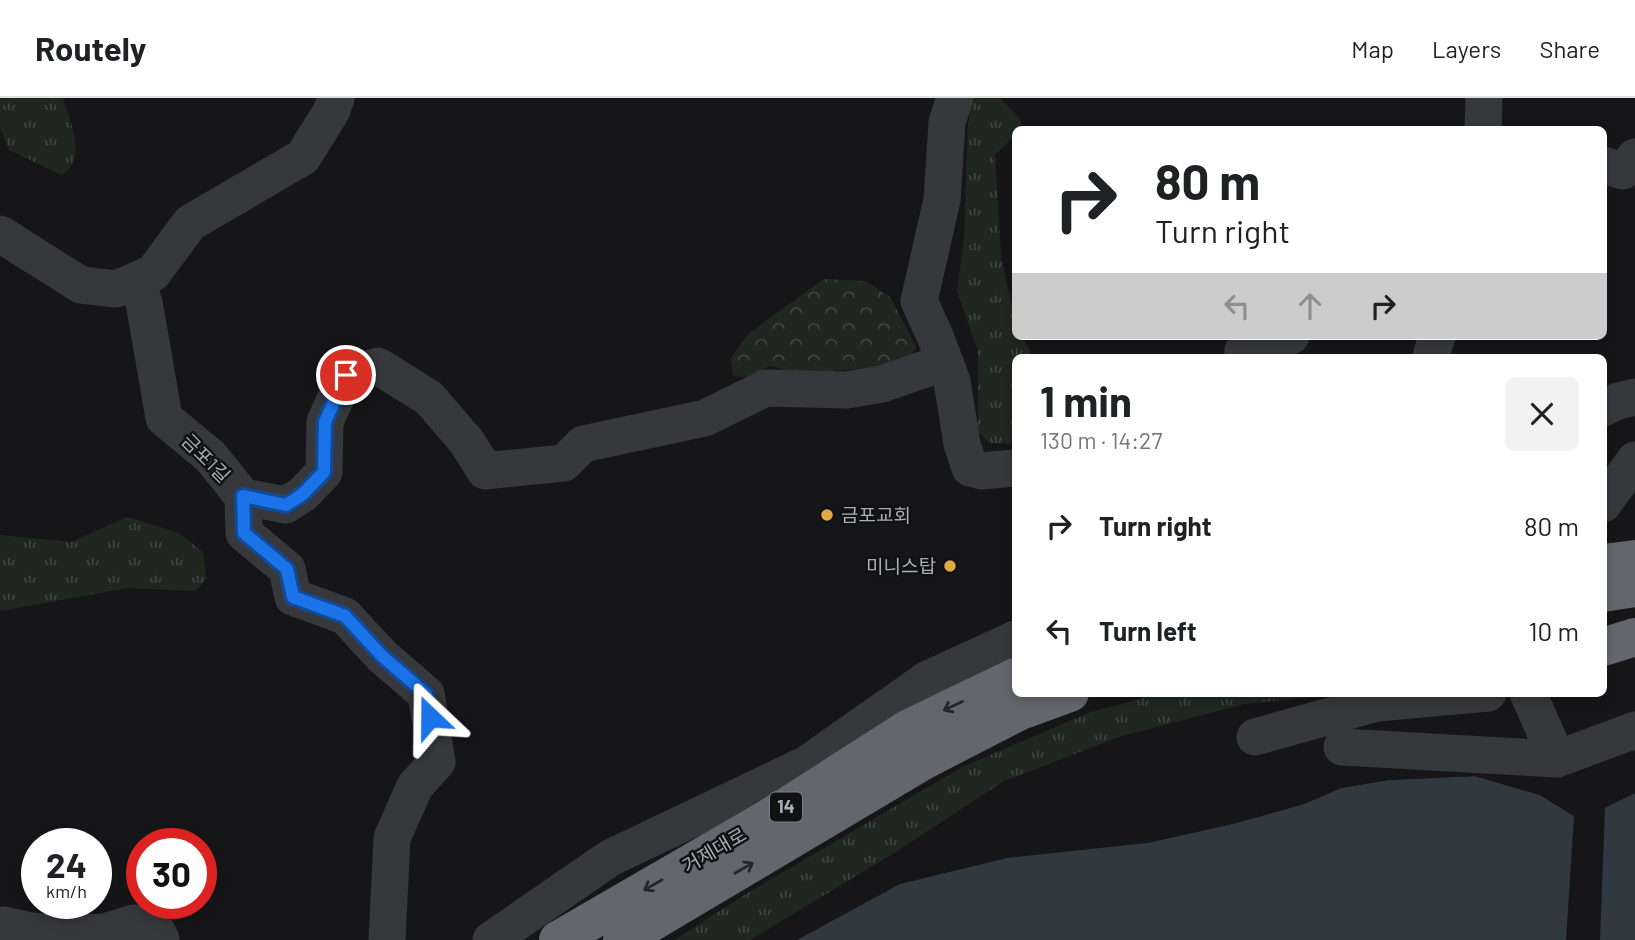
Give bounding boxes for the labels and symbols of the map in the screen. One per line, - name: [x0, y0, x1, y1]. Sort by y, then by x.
- pin: [316, 345, 376, 405]
- street label: 금포1길: [177, 429, 235, 487]
- place label: 금포교회: [841, 503, 911, 526]
- marker: 금포교회: [819, 507, 835, 523]
- place label: 미니스탑: [866, 554, 937, 577]
- marker: 미니스탑: [942, 558, 958, 574]
- position arrow: [393, 680, 467, 754]
- one-way arrow: [943, 700, 964, 714]
- road number: 14: [770, 792, 802, 822]
- street label: 거제대로: [678, 822, 750, 877]
- speed limit sign: 30: [126, 828, 217, 919]
- one-way arrow: [734, 861, 754, 875]
- one-way arrow: [643, 878, 663, 892]

